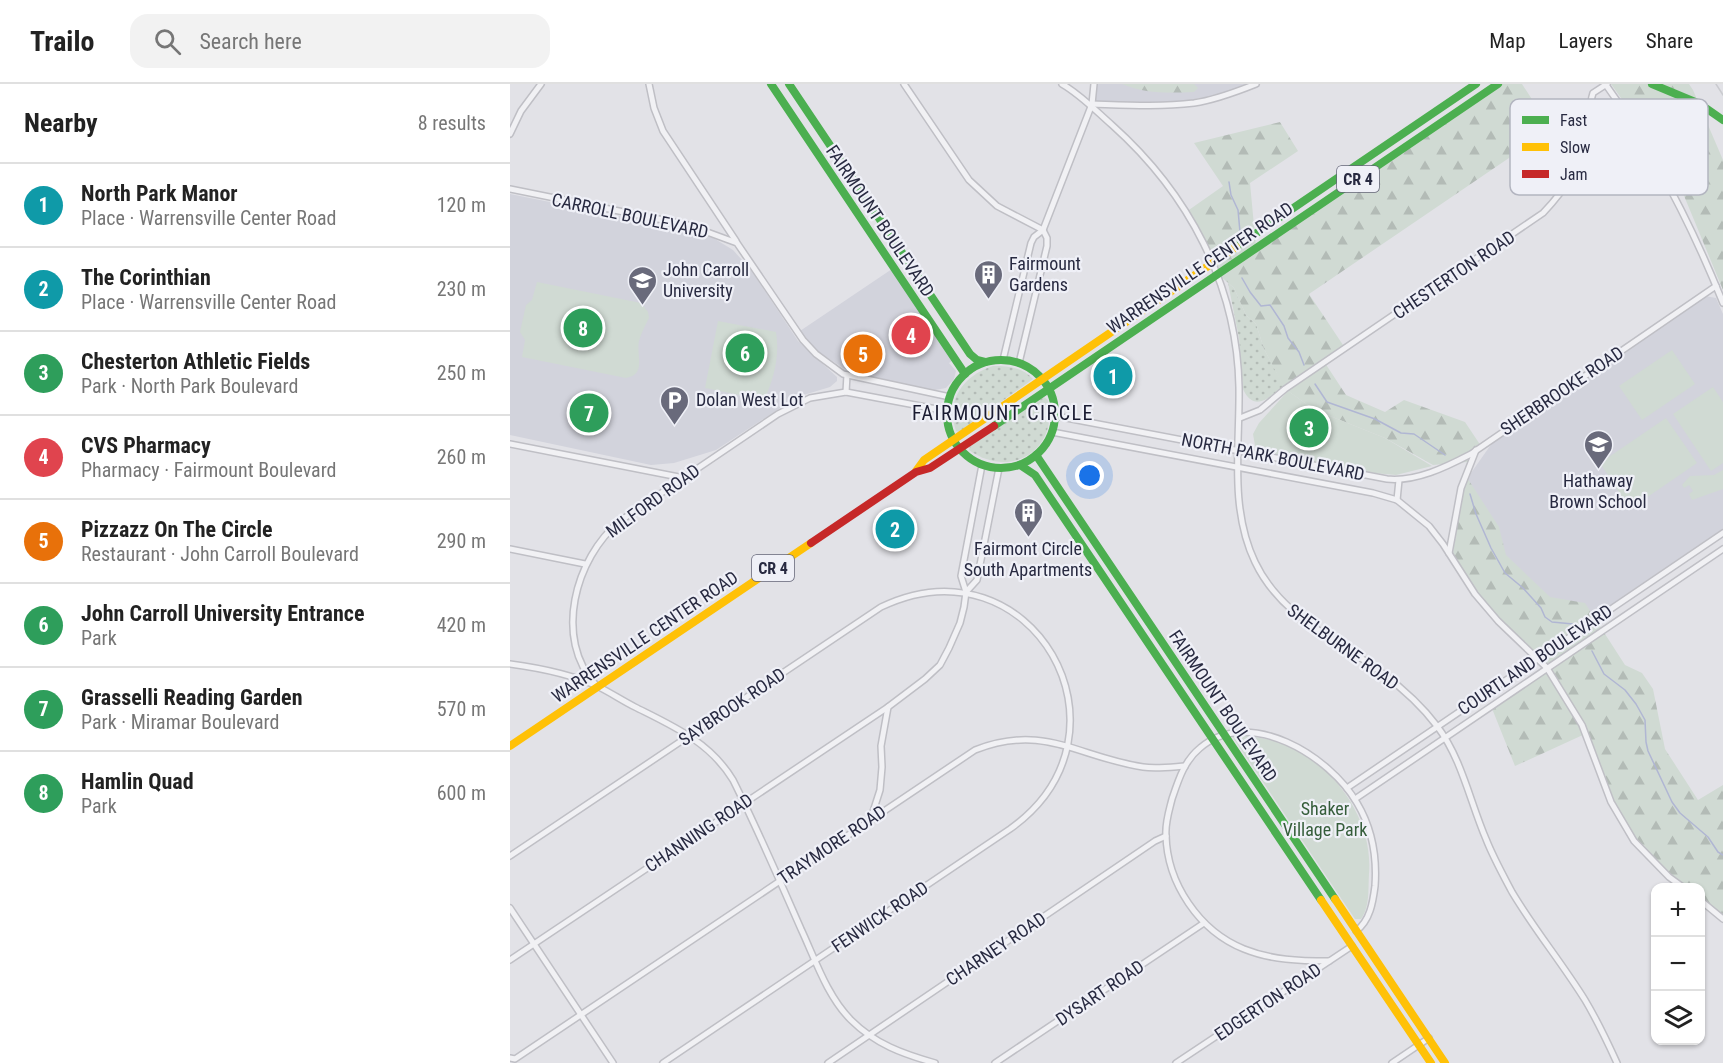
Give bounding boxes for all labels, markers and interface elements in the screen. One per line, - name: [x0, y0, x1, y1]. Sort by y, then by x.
- search box: [130, 14, 550, 68]
- text: Trailo: [30, 25, 94, 58]
- icon: search: [151, 25, 184, 58]
- text: Search here: [199, 29, 302, 54]
- text: Map: [1489, 29, 1526, 53]
- text: Layers: [1559, 29, 1613, 53]
- text: Share: [1646, 29, 1693, 53]
- legend: [1510, 99, 1708, 195]
- text: Nearby: [24, 108, 98, 138]
- text: 8 results: [418, 111, 486, 135]
- text: Fast: [1560, 111, 1587, 130]
- text: Slow: [1560, 138, 1590, 157]
- street label: FAIRMOUNT BOULEVARD: [822, 141, 939, 300]
- text: Jam: [1560, 165, 1587, 184]
- road number: CR 4: [1337, 166, 1379, 192]
- text: North Park Manor: [81, 181, 238, 206]
- street label: CARROLL BOULEVARD: [550, 189, 710, 242]
- text: 1: [38, 193, 49, 217]
- text: 120 m: [437, 193, 486, 217]
- street label: WARRENSVILLE CENTER ROAD: [1103, 197, 1297, 338]
- text: Place · Warrensville Center Road: [81, 206, 336, 230]
- street label: CHESTERTON ROAD: [1389, 226, 1519, 323]
- place label: Fairmount Gardens: [1009, 253, 1081, 295]
- building icon: Fairmount Gardens: [972, 258, 1004, 300]
- place label: John Carroll University: [663, 259, 749, 301]
- school or university icon: John Carroll University: [626, 264, 658, 306]
- text: The Corinthian: [81, 265, 211, 290]
- text: 2: [38, 277, 49, 301]
- text: 230 m: [437, 277, 486, 301]
- text: Place · Warrensville Center Road: [81, 290, 336, 314]
- pin: 8: [564, 306, 602, 350]
- pin: 4: [892, 312, 930, 358]
- pin: 6: [726, 330, 764, 376]
- pin: 5: [844, 332, 882, 376]
- street label: SHERBROOKE ROAD: [1496, 342, 1627, 439]
- text: Chesterton Athletic Fields: [81, 349, 310, 374]
- pin: 1: [1094, 354, 1132, 398]
- text: 3: [38, 361, 49, 385]
- text: 250 m: [437, 361, 486, 385]
- text: Park · North Park Boulevard: [81, 374, 298, 398]
- parking icon: Dolan West Lot: [659, 384, 691, 426]
- place label: Dolan West Lot: [696, 389, 803, 410]
- pin: 7: [570, 390, 608, 436]
- district label: FAIRMOUNT CIRCLE: [912, 401, 1094, 425]
- pin: 3: [1290, 406, 1328, 450]
- street label: NORTH PARK BOULEVARD: [1180, 428, 1366, 485]
- school or university icon: Hathaway Brown School: [1582, 428, 1614, 470]
- text: CVS Pharmacy: [81, 433, 211, 458]
- text: 4: [38, 445, 49, 469]
- text: 260 m: [437, 445, 486, 469]
- text: Pharmacy · Fairmount Boulevard: [81, 458, 336, 482]
- street label: MILFORD ROAD: [602, 459, 704, 542]
- your location: [1075, 461, 1104, 490]
- place label: Hathaway Brown School: [1549, 470, 1647, 512]
- building icon: Fairmont Circle South Apartments: [1012, 496, 1044, 538]
- pin: 2: [876, 506, 914, 552]
- text: Pizzazz On The Circle: [81, 517, 273, 542]
- text: 5: [38, 529, 49, 553]
- text: 290 m: [437, 529, 486, 553]
- place label: Fairmont Circle South Apartments: [964, 538, 1092, 580]
- text: Restaurant · John Carroll Boulevard: [81, 542, 359, 566]
- road number: CR 4: [752, 555, 794, 581]
- street label: WARRENSVILLE CENTER ROAD: [548, 566, 742, 707]
- street label: SHELBURNE ROAD: [1283, 599, 1403, 694]
- street label: COURTLAND BOULEVARD: [1453, 600, 1616, 719]
- text: John Carroll University Entrance: [81, 601, 364, 626]
- text: 6: [38, 613, 49, 637]
- text: 420 m: [437, 613, 486, 637]
- text: Park: [81, 626, 117, 650]
- street label: FAIRMOUNT BOULEVARD: [1165, 626, 1282, 785]
- street label: SAYBROOK ROAD: [674, 663, 789, 750]
- text: Grasselli Reading Garden: [81, 685, 302, 710]
- text: 7: [38, 697, 49, 721]
- text: 570 m: [437, 697, 486, 721]
- text: Park · Miramar Boulevard: [81, 710, 279, 734]
- text: Hamlin Quad: [81, 769, 194, 794]
- text: 8: [38, 781, 49, 805]
- text: 600 m: [437, 781, 486, 805]
- street label: CHANNING ROAD: [641, 789, 757, 876]
- text: Park: [81, 794, 117, 818]
- park label: Shaker Village Park: [1283, 798, 1367, 840]
- street label: TRAYMORE ROAD: [774, 801, 890, 888]
- street label: FENWICK ROAD: [827, 877, 932, 957]
- map controls: [1651, 883, 1705, 1045]
- button: +: [1651, 883, 1705, 937]
- street label: CHARNEY ROAD: [942, 907, 1050, 990]
- button: −: [1651, 937, 1705, 991]
- street label: DYSART ROAD: [1052, 955, 1148, 1030]
- street label: EDGERTON ROAD: [1211, 958, 1325, 1045]
- button: layers: [1651, 991, 1705, 1045]

